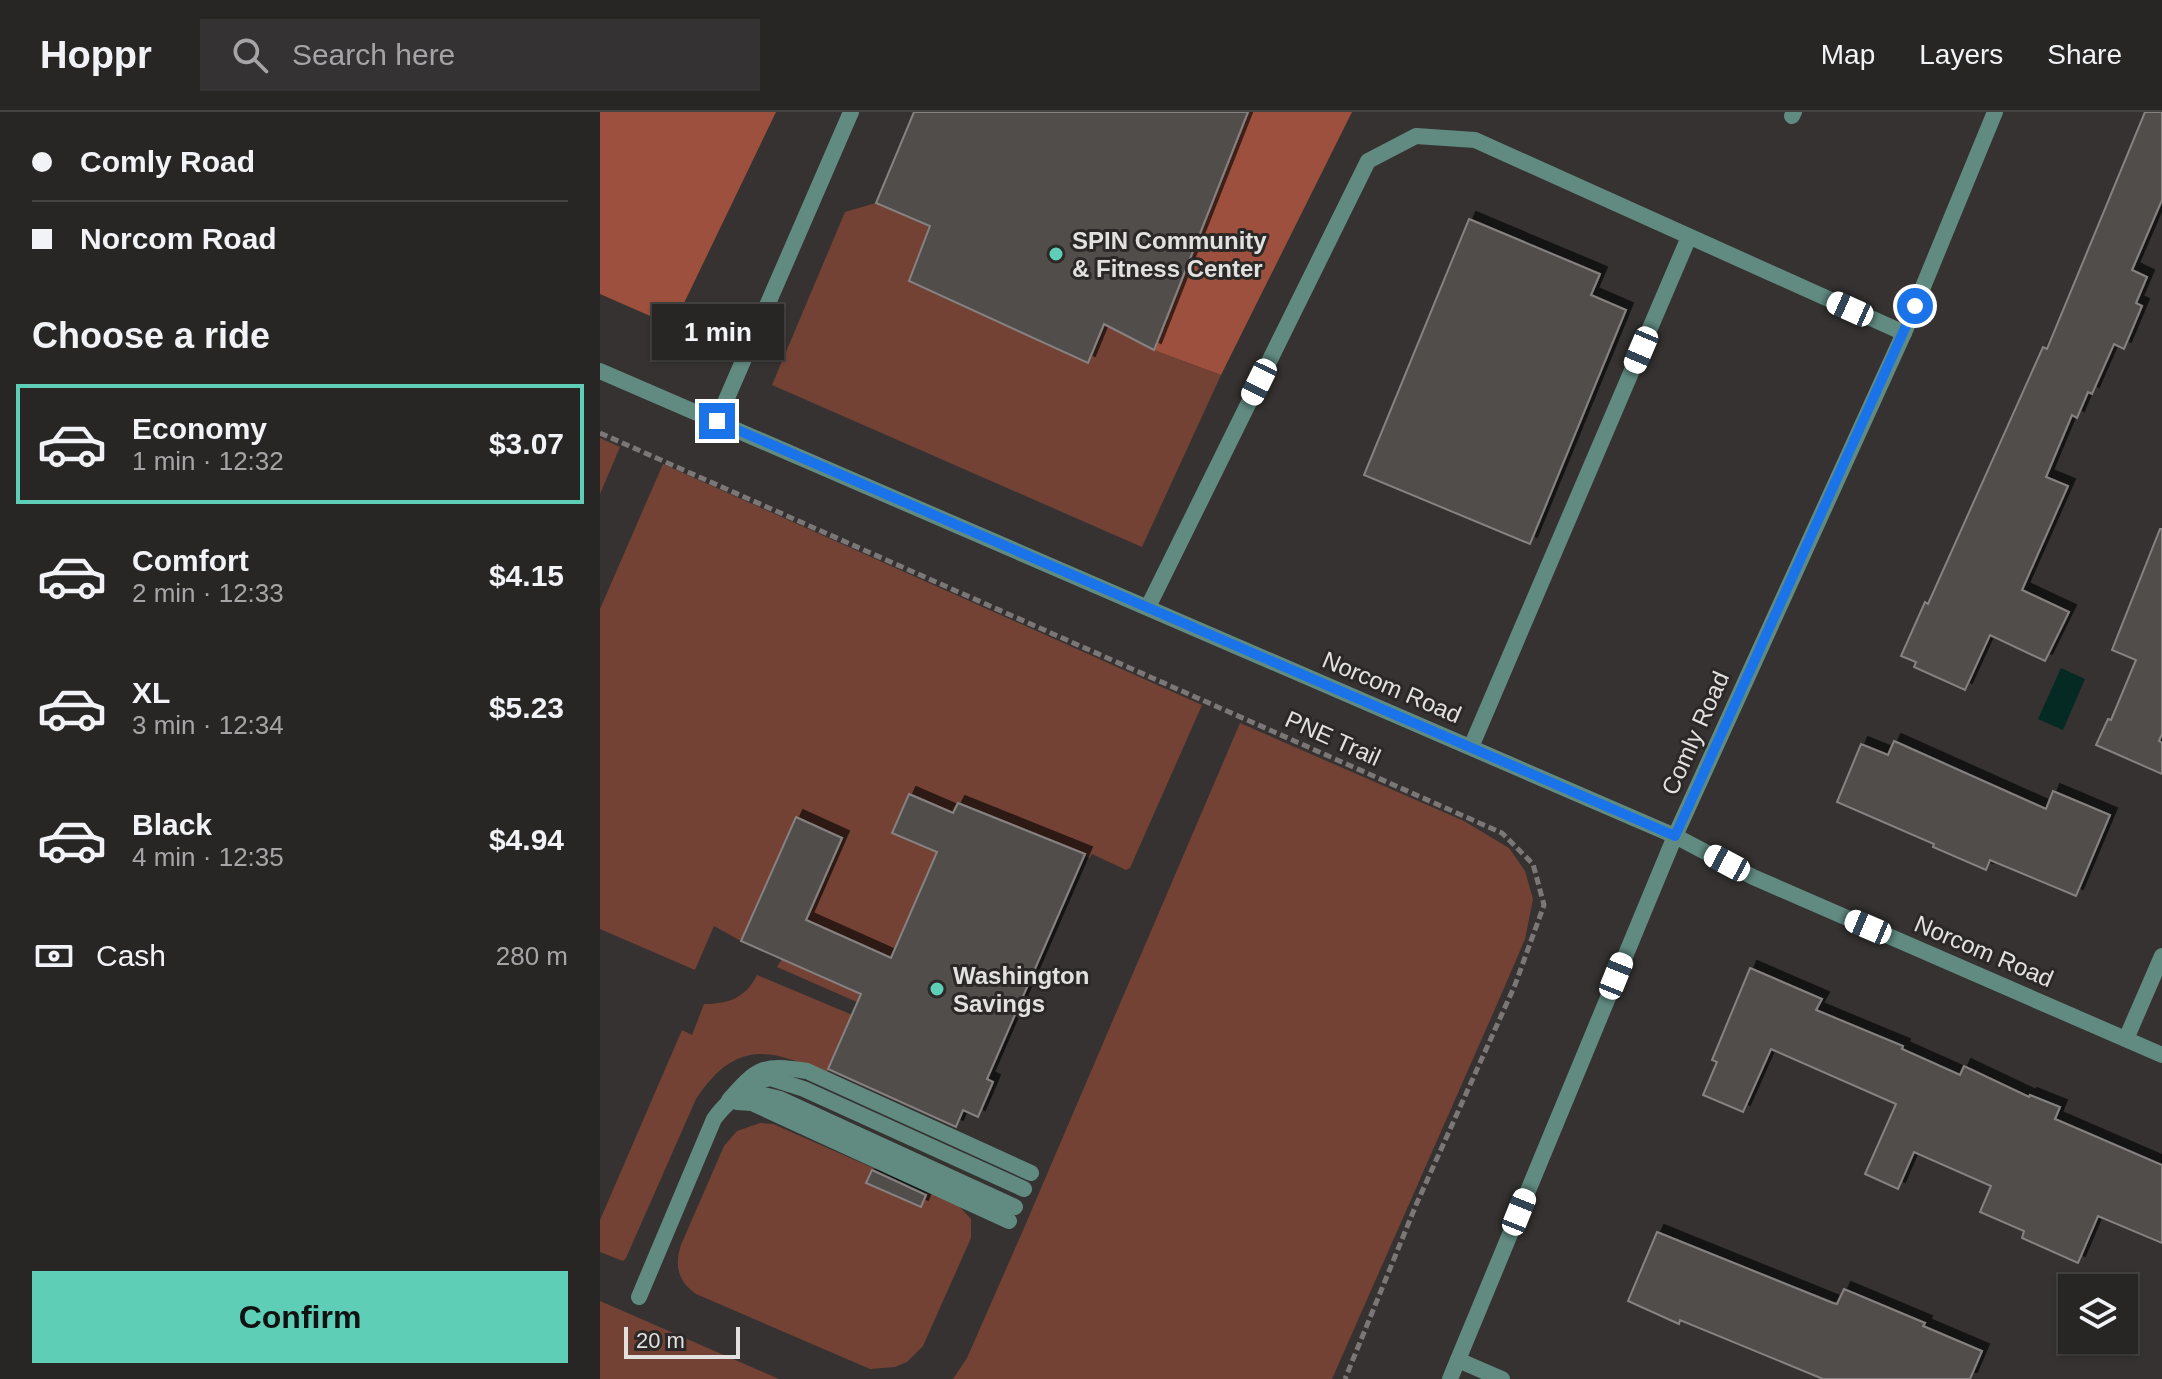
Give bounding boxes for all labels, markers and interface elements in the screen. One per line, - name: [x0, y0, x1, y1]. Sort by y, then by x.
- search box: [200, 19, 760, 91]
- icon: search: [228, 33, 272, 77]
- text: Hoppr: [40, 34, 152, 76]
- text: Search here: [292, 38, 455, 71]
- text: Map: [1821, 39, 1875, 70]
- text: Layers: [1919, 39, 2003, 70]
- text: Share: [2047, 39, 2122, 70]
- text: Comly Road: [80, 145, 255, 178]
- text: Norcom Road: [80, 222, 277, 255]
- place label: SPIN Community & Fitness Center: [1072, 227, 1267, 282]
- marker: SPIN Community & Fitness Center: [1047, 245, 1065, 263]
- car: [1823, 288, 1877, 330]
- route start: [1897, 288, 1933, 324]
- callout: 1 min: [651, 305, 783, 361]
- text: Choose a ride: [32, 315, 270, 356]
- text: 1 min: [684, 317, 752, 347]
- car: [1621, 323, 1661, 377]
- car: [1238, 355, 1280, 409]
- route end: [699, 403, 735, 439]
- icon: car: [36, 408, 108, 480]
- text: Economy: [132, 412, 267, 445]
- text: $3.07: [489, 427, 564, 460]
- text: 1 min · 12:32: [132, 446, 284, 476]
- icon: car: [36, 540, 108, 612]
- text: Comfort: [132, 544, 249, 577]
- text: $4.15: [489, 559, 564, 592]
- text: 2 min · 12:33: [132, 578, 284, 608]
- street label: Norcom Road: [1319, 646, 1465, 728]
- street label: Comly Road: [1656, 667, 1734, 799]
- icon: car: [36, 672, 108, 744]
- text: XL: [132, 676, 170, 709]
- text: $5.23: [489, 691, 564, 724]
- street label: PNE Trail: [1281, 705, 1385, 771]
- text: 3 min · 12:34: [132, 710, 284, 740]
- icon: car: [36, 804, 108, 876]
- text: Black: [132, 808, 212, 841]
- text: $4.94: [489, 823, 564, 856]
- car: [1700, 841, 1754, 885]
- text: 4 min · 12:35: [132, 842, 284, 872]
- car: [1841, 907, 1895, 947]
- street label: Norcom Road: [1911, 910, 2057, 992]
- icon: cash: [32, 934, 76, 978]
- text: Cash: [96, 939, 166, 972]
- text: 280 m: [496, 941, 568, 971]
- car: [1596, 949, 1636, 1003]
- place label: Washington Savings: [953, 962, 1089, 1017]
- marker: Washington Savings: [928, 980, 946, 998]
- car: [1499, 1185, 1539, 1239]
- button: Confirm: [32, 1271, 568, 1363]
- map controls: [2058, 1274, 2138, 1354]
- button: layers: [2058, 1274, 2138, 1354]
- scale bar: [624, 1323, 740, 1359]
- text: 20 m: [636, 1328, 685, 1353]

